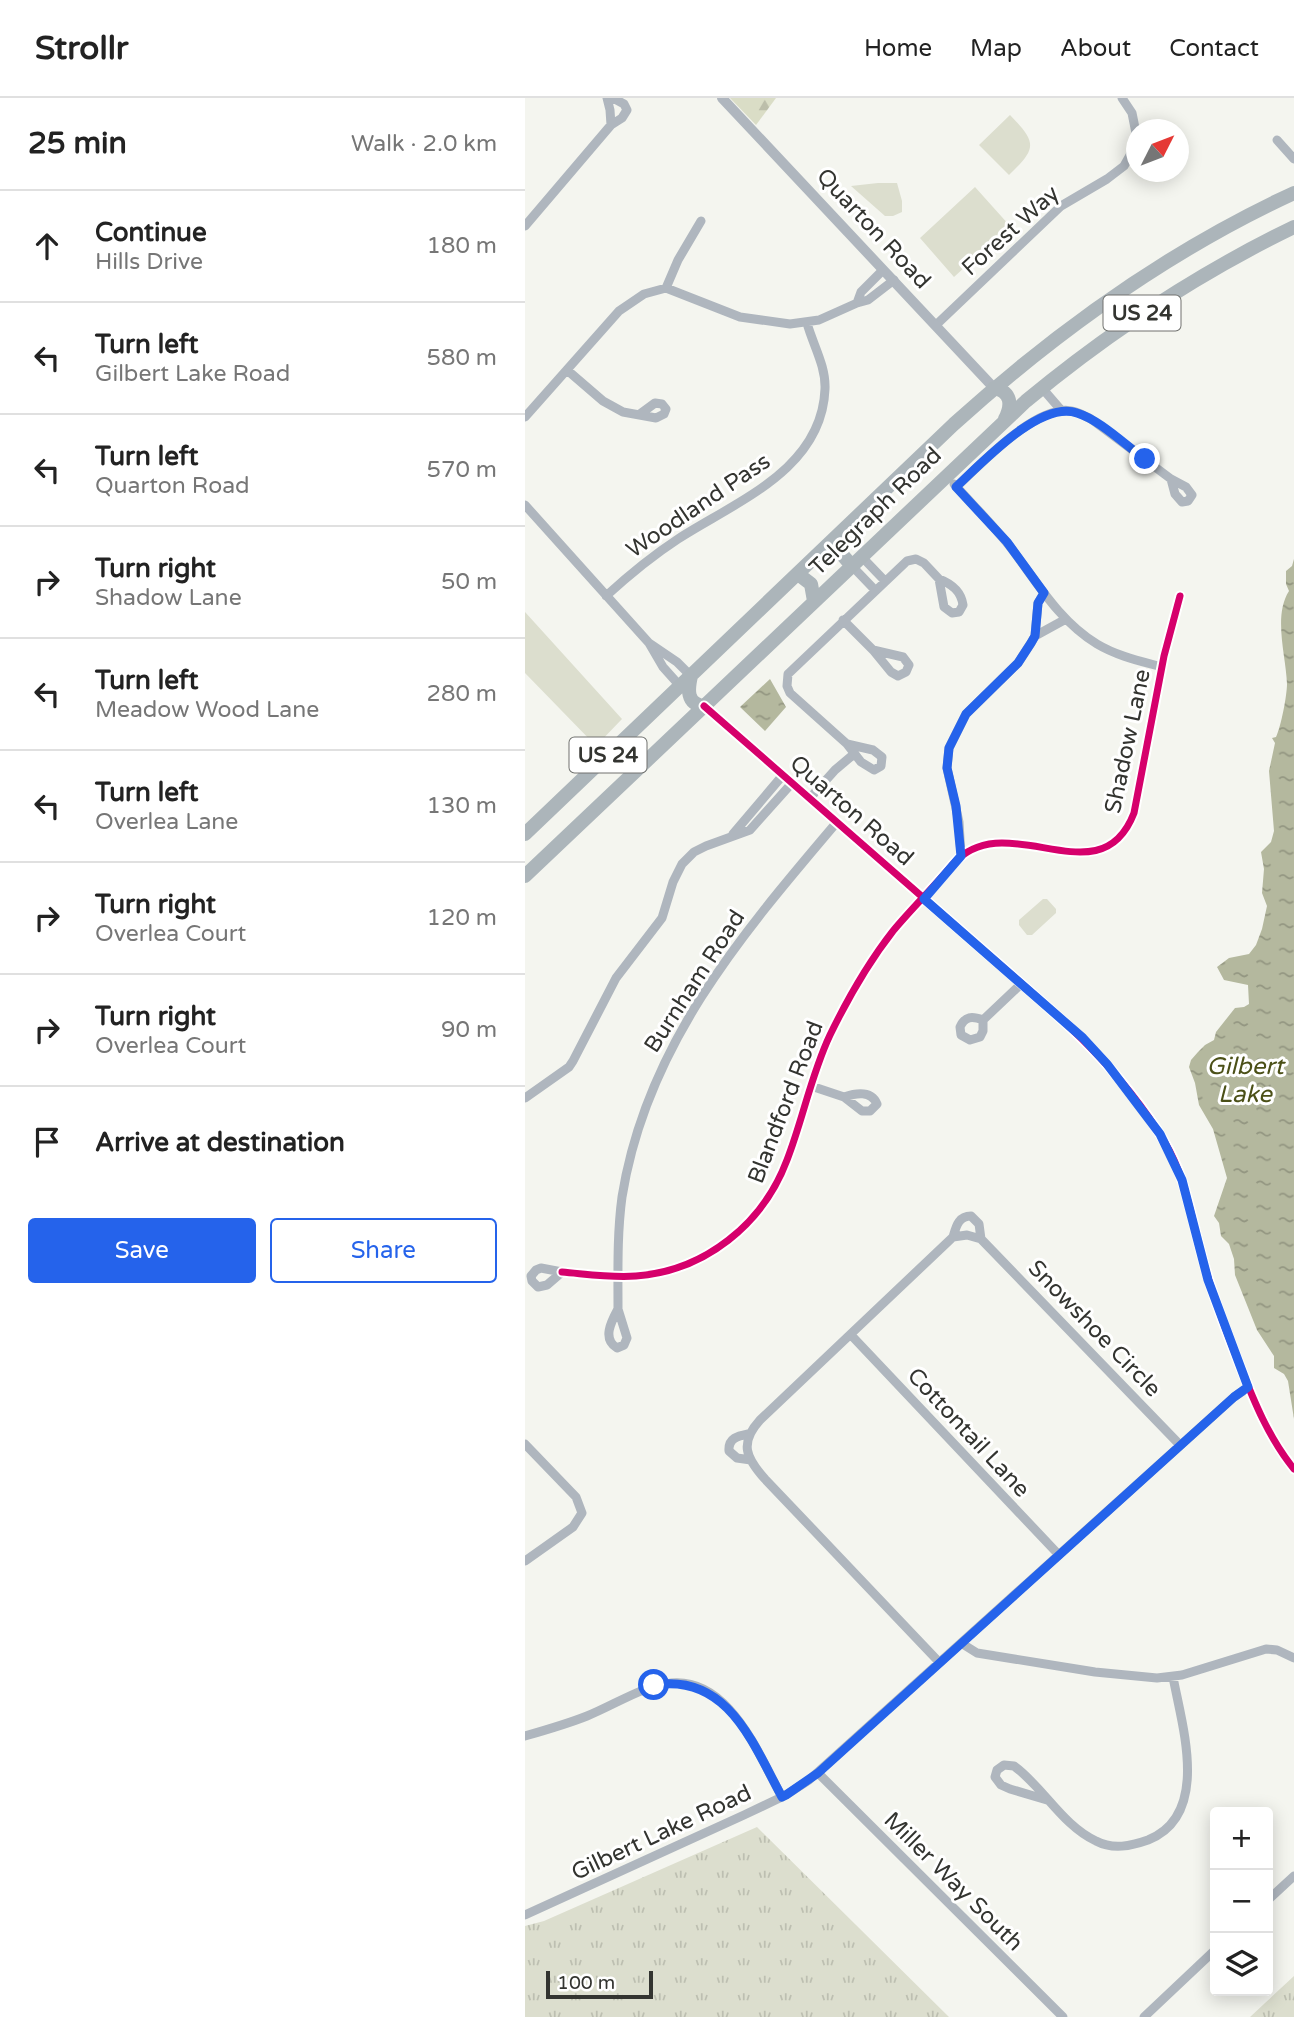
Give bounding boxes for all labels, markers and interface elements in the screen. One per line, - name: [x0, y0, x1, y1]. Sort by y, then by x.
- text: Strollr: [35, 29, 129, 68]
- text: Home: [864, 34, 932, 63]
- text: Map: [970, 34, 1022, 63]
- text: About: [1060, 34, 1131, 63]
- text: Contact: [1169, 34, 1259, 63]
- north arrow: [1126, 119, 1189, 182]
- text: 25 min: [28, 125, 127, 162]
- text: Walk · 2.0 km: [351, 130, 497, 158]
- street label: Quarton Road: [810, 163, 936, 295]
- street label: Forest Way: [956, 180, 1065, 282]
- text: Continue: [95, 217, 207, 248]
- icon: ahead: [28, 227, 66, 265]
- text: 180 m: [427, 232, 497, 260]
- text: Hills Drive: [95, 248, 203, 276]
- road number: US 24: [1103, 296, 1181, 330]
- text: Turn left: [95, 329, 198, 360]
- icon: left: [28, 339, 66, 377]
- text: 580 m: [427, 344, 497, 372]
- text: Gilbert Lake Road: [95, 360, 290, 388]
- text: Turn left: [95, 441, 198, 472]
- street label: Telegraph Road: [804, 442, 948, 582]
- route end: [1129, 443, 1160, 474]
- street label: Woodland Pass: [621, 447, 776, 564]
- icon: left: [28, 451, 66, 489]
- text: 570 m: [427, 456, 497, 484]
- text: Quarton Road: [95, 472, 250, 500]
- text: Turn right: [95, 553, 216, 584]
- icon: right: [28, 563, 66, 601]
- text: 50 m: [441, 568, 497, 596]
- text: Shadow Lane: [95, 584, 242, 612]
- text: Turn left: [95, 665, 198, 696]
- street label: Shadow Lane: [1099, 667, 1157, 816]
- icon: left: [28, 675, 66, 713]
- text: 280 m: [427, 680, 497, 708]
- text: Meadow Wood Lane: [95, 696, 319, 724]
- road number: US 24: [569, 738, 647, 772]
- street label: Quarton Road: [784, 749, 919, 872]
- text: Turn left: [95, 777, 198, 808]
- icon: left: [28, 787, 66, 825]
- text: 130 m: [427, 792, 497, 820]
- text: Overlea Lane: [95, 808, 238, 836]
- text: Turn right: [95, 889, 216, 920]
- icon: right: [28, 899, 66, 937]
- text: 120 m: [427, 904, 497, 932]
- street label: Burnham Road: [638, 905, 751, 1058]
- text: Overlea Court: [95, 920, 246, 948]
- text: Turn right: [95, 1001, 216, 1032]
- icon: right: [28, 1011, 66, 1049]
- text: 90 m: [441, 1016, 497, 1044]
- street label: Blandford Road: [742, 1017, 830, 1188]
- text: Overlea Court: [95, 1032, 246, 1060]
- water label: Gilbert Lake: [1206, 1052, 1286, 1109]
- icon: arrive: [28, 1123, 66, 1161]
- text: Arrive at destination: [95, 1127, 345, 1158]
- button: Save: [28, 1218, 256, 1283]
- button: Share: [270, 1218, 497, 1283]
- street label: Snowshoe Circle: [1022, 1254, 1167, 1403]
- street label: Cottontail Lane: [901, 1362, 1035, 1503]
- route start: [638, 1669, 669, 1700]
- street label: Gilbert Lake Road: [567, 1779, 756, 1887]
- street label: Miller Way South: [878, 1806, 1029, 1957]
- map controls: [1210, 1807, 1273, 1996]
- button: +: [1210, 1807, 1273, 1870]
- button: −: [1210, 1870, 1273, 1933]
- button: layers: [1210, 1933, 1273, 1996]
- scale bar: [546, 1968, 653, 2000]
- text: 100 m: [557, 1972, 615, 1994]

